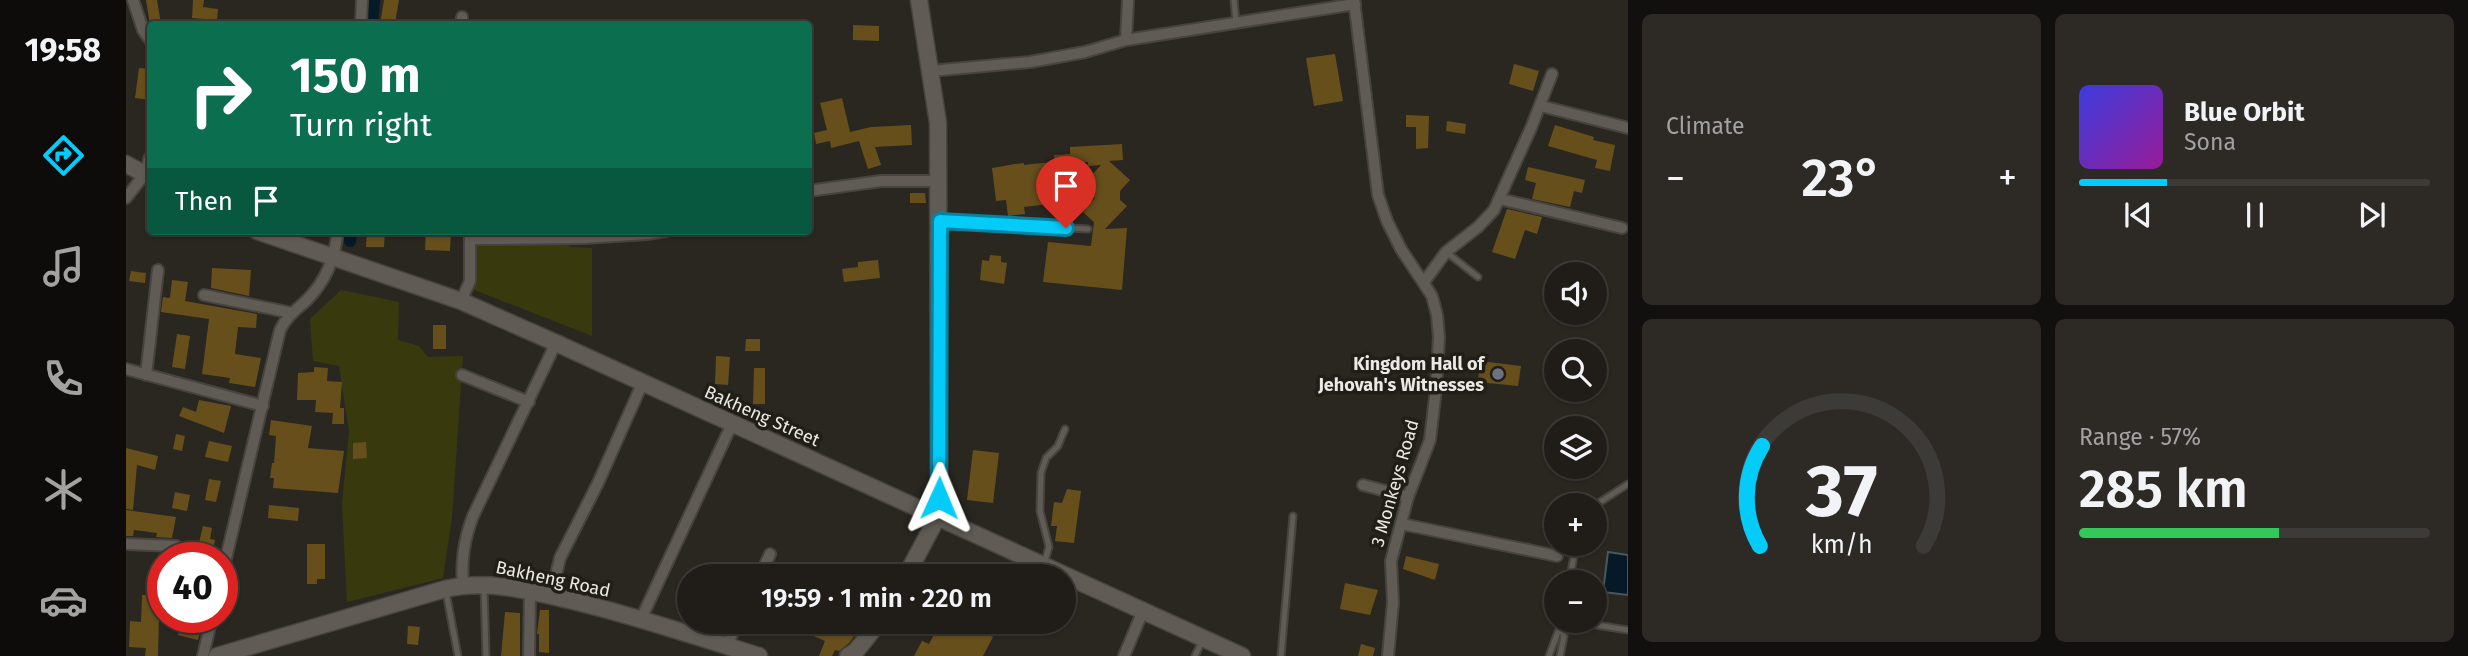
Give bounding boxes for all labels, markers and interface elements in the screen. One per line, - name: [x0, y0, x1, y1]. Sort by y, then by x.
- text: 19:58: [25, 31, 101, 69]
- text: 150 m: [290, 46, 421, 105]
- icon: right: [175, 49, 266, 140]
- text: Blue Orbit: [2184, 97, 2304, 128]
- text: Turn right: [290, 106, 432, 144]
- text: Climate: [1666, 112, 1745, 140]
- text: Sona: [2184, 128, 2236, 156]
- icon: directions: [39, 131, 88, 180]
- text: 23°: [1801, 147, 1882, 210]
- text: −: [1666, 155, 1685, 201]
- text: +: [1998, 155, 2017, 201]
- pin: [1036, 156, 1096, 228]
- icon: arrive: [1047, 167, 1085, 205]
- icon: arrive: [247, 182, 285, 220]
- text: Then: [175, 186, 233, 217]
- icon: previous: [2119, 196, 2157, 234]
- icon: pause: [2236, 196, 2274, 234]
- icon: next: [2353, 196, 2391, 234]
- icon: music: [39, 242, 88, 291]
- map controls: [1544, 262, 1607, 633]
- button: sound: [1544, 262, 1607, 325]
- button: search: [1544, 339, 1607, 402]
- place label: Kingdom Hall of Jehovah's Witnesses: [1317, 353, 1486, 396]
- icon: phone: [39, 354, 88, 403]
- marker: Kingdom Hall of Jehovah's Witnesses: [1490, 366, 1506, 382]
- street label: Bakheng Street: [701, 381, 823, 451]
- button: layers: [1544, 416, 1607, 479]
- street label: 3 Monkeys Road: [1366, 417, 1424, 549]
- text: Range · 57%: [2079, 423, 2201, 451]
- text: 37: [1805, 449, 1877, 536]
- text: 285 km: [2079, 458, 2248, 521]
- position arrow: [902, 461, 976, 535]
- icon: climate: [39, 465, 88, 514]
- button: +: [1544, 493, 1607, 556]
- text: km/h: [1811, 530, 1872, 560]
- speed limit sign: 40: [147, 542, 238, 633]
- street label: Bakheng Road: [494, 556, 612, 602]
- button: −: [1544, 570, 1607, 633]
- icon: car: [39, 576, 88, 625]
- text: 19:59 · 1 min · 220 m: [761, 583, 992, 614]

